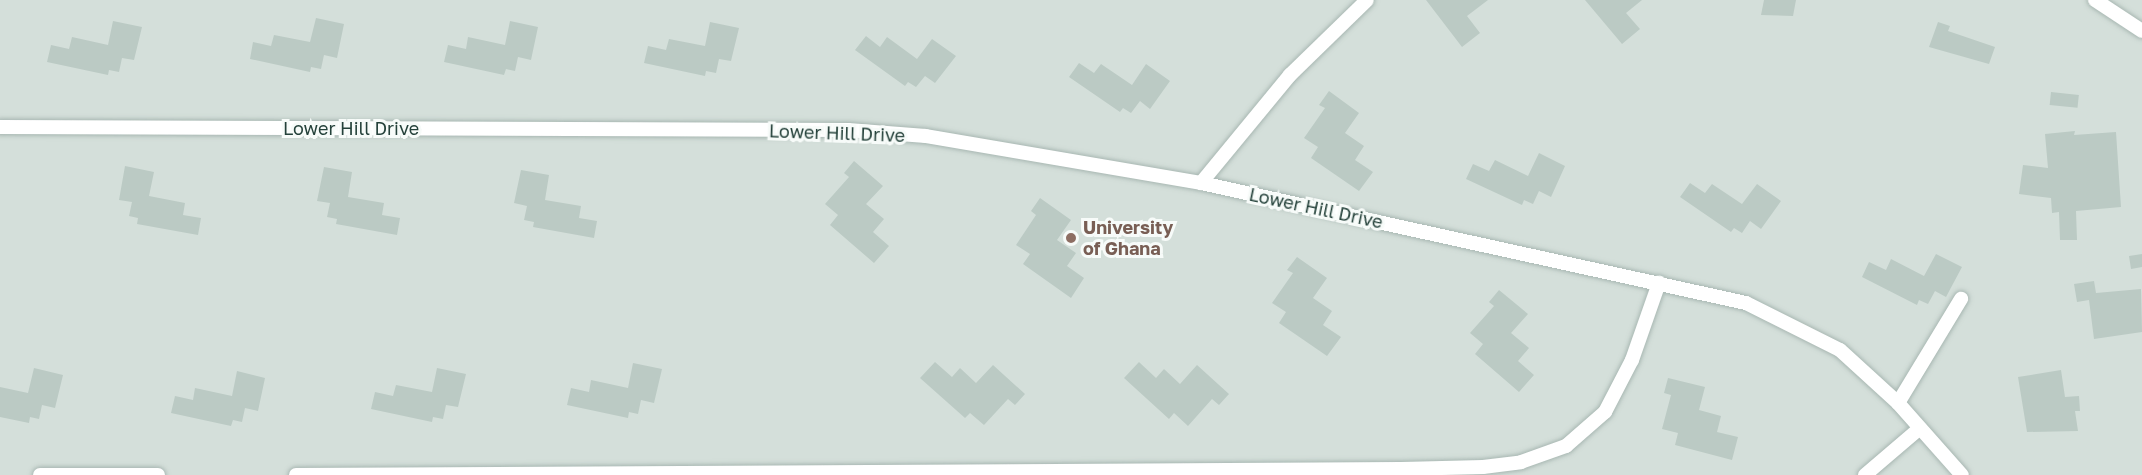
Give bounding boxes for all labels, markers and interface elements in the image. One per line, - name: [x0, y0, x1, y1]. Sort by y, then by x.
- street label: Lower Hill Drive: [283, 117, 419, 139]
- street label: Lower Hill Drive: [769, 120, 905, 146]
- street label: Lower Hill Drive: [1247, 183, 1385, 233]
- place label: University of Ghana: [1083, 217, 1173, 260]
- marker: University of Ghana: [1064, 231, 1078, 245]

